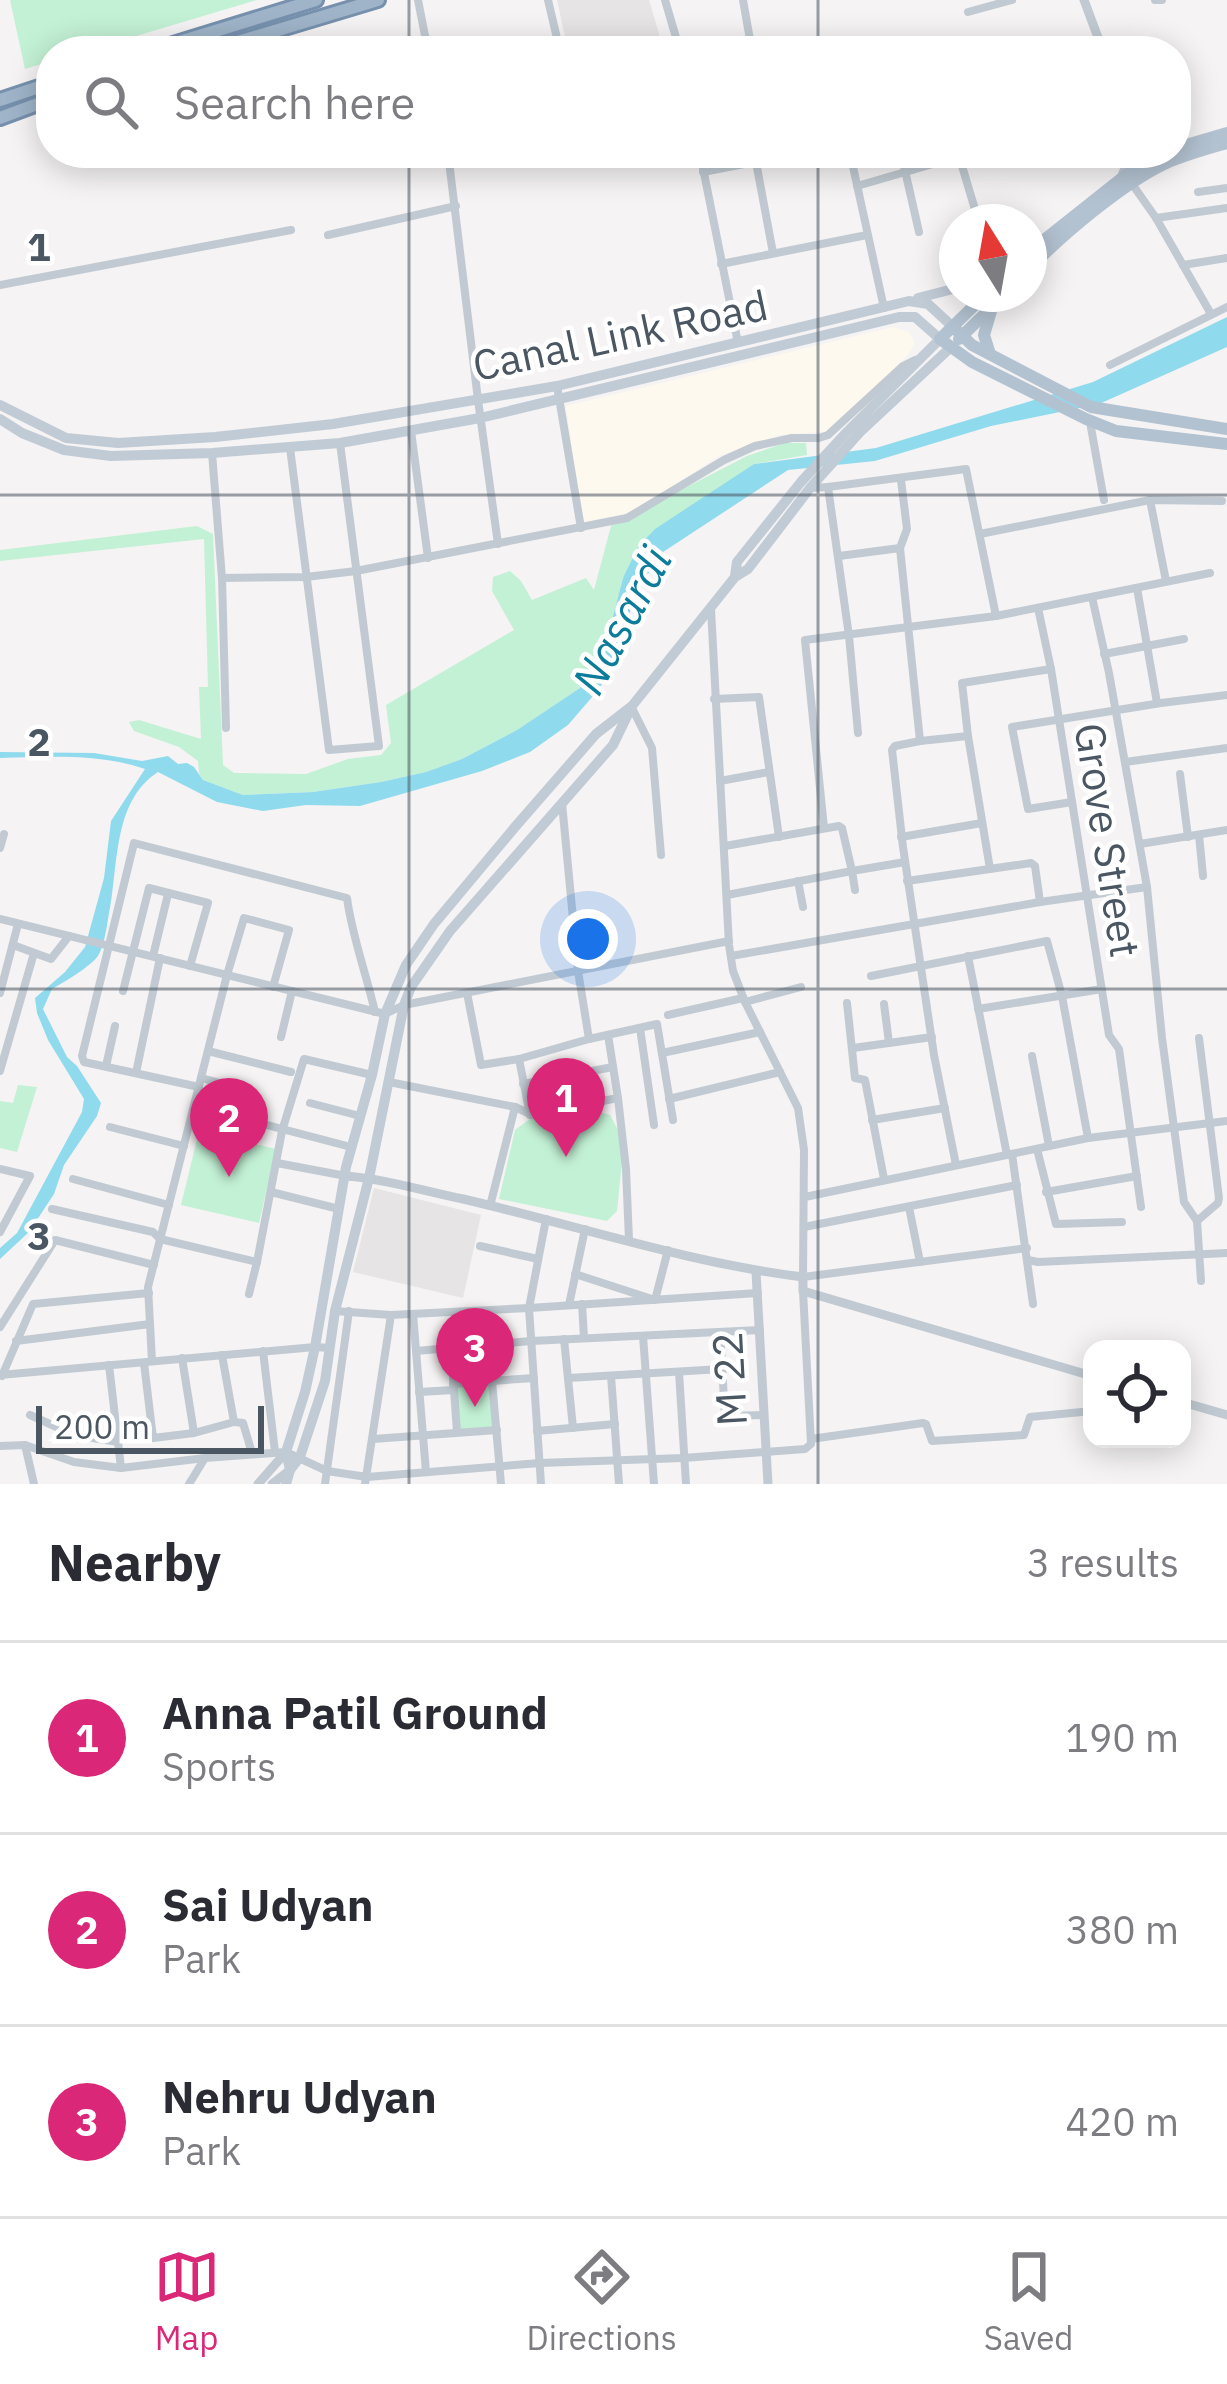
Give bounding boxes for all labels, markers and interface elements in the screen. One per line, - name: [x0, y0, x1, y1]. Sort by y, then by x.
- search box: [36, 36, 1191, 168]
- icon: search: [78, 69, 144, 135]
- text: Search here: [174, 73, 415, 131]
- north arrow: [939, 204, 1047, 312]
- text: 1: [27, 221, 51, 272]
- street label: Canal Link Road: [467, 277, 773, 393]
- water label: Nasardi: [558, 536, 684, 704]
- text: 2: [27, 716, 51, 767]
- street label: Grove Street: [1062, 719, 1154, 961]
- your location: [558, 909, 618, 969]
- pin: 1: [527, 1058, 605, 1157]
- pin: 2: [190, 1078, 268, 1177]
- text: 3: [27, 1210, 51, 1261]
- pin: 3: [436, 1308, 514, 1407]
- street label: M 22: [699, 1330, 759, 1428]
- map controls: [1083, 1340, 1191, 1448]
- button: locate: [1083, 1340, 1191, 1448]
- scale bar: [36, 1400, 264, 1453]
- text: 200 m: [54, 1405, 150, 1448]
- text: Nearby: [48, 1529, 221, 1595]
- text: 3 results: [1027, 1537, 1179, 1588]
- text: Anna Patil Ground: [162, 1683, 548, 1741]
- text: 1: [75, 1712, 99, 1763]
- text: 190 m: [1066, 1712, 1179, 1763]
- text: Sports: [162, 1741, 276, 1792]
- text: Sai Udyan: [162, 1875, 374, 1933]
- text: 2: [75, 1904, 99, 1955]
- text: 380 m: [1066, 1904, 1179, 1955]
- text: Park: [162, 1933, 241, 1984]
- text: Nehru Udyan: [162, 2067, 437, 2125]
- text: 3: [75, 2096, 99, 2147]
- text: 420 m: [1066, 2096, 1179, 2147]
- text: Park: [162, 2125, 241, 2176]
- tab: Map: [154, 2244, 220, 2359]
- tab: Directions: [527, 2244, 677, 2359]
- tab: Saved: [984, 2244, 1073, 2359]

